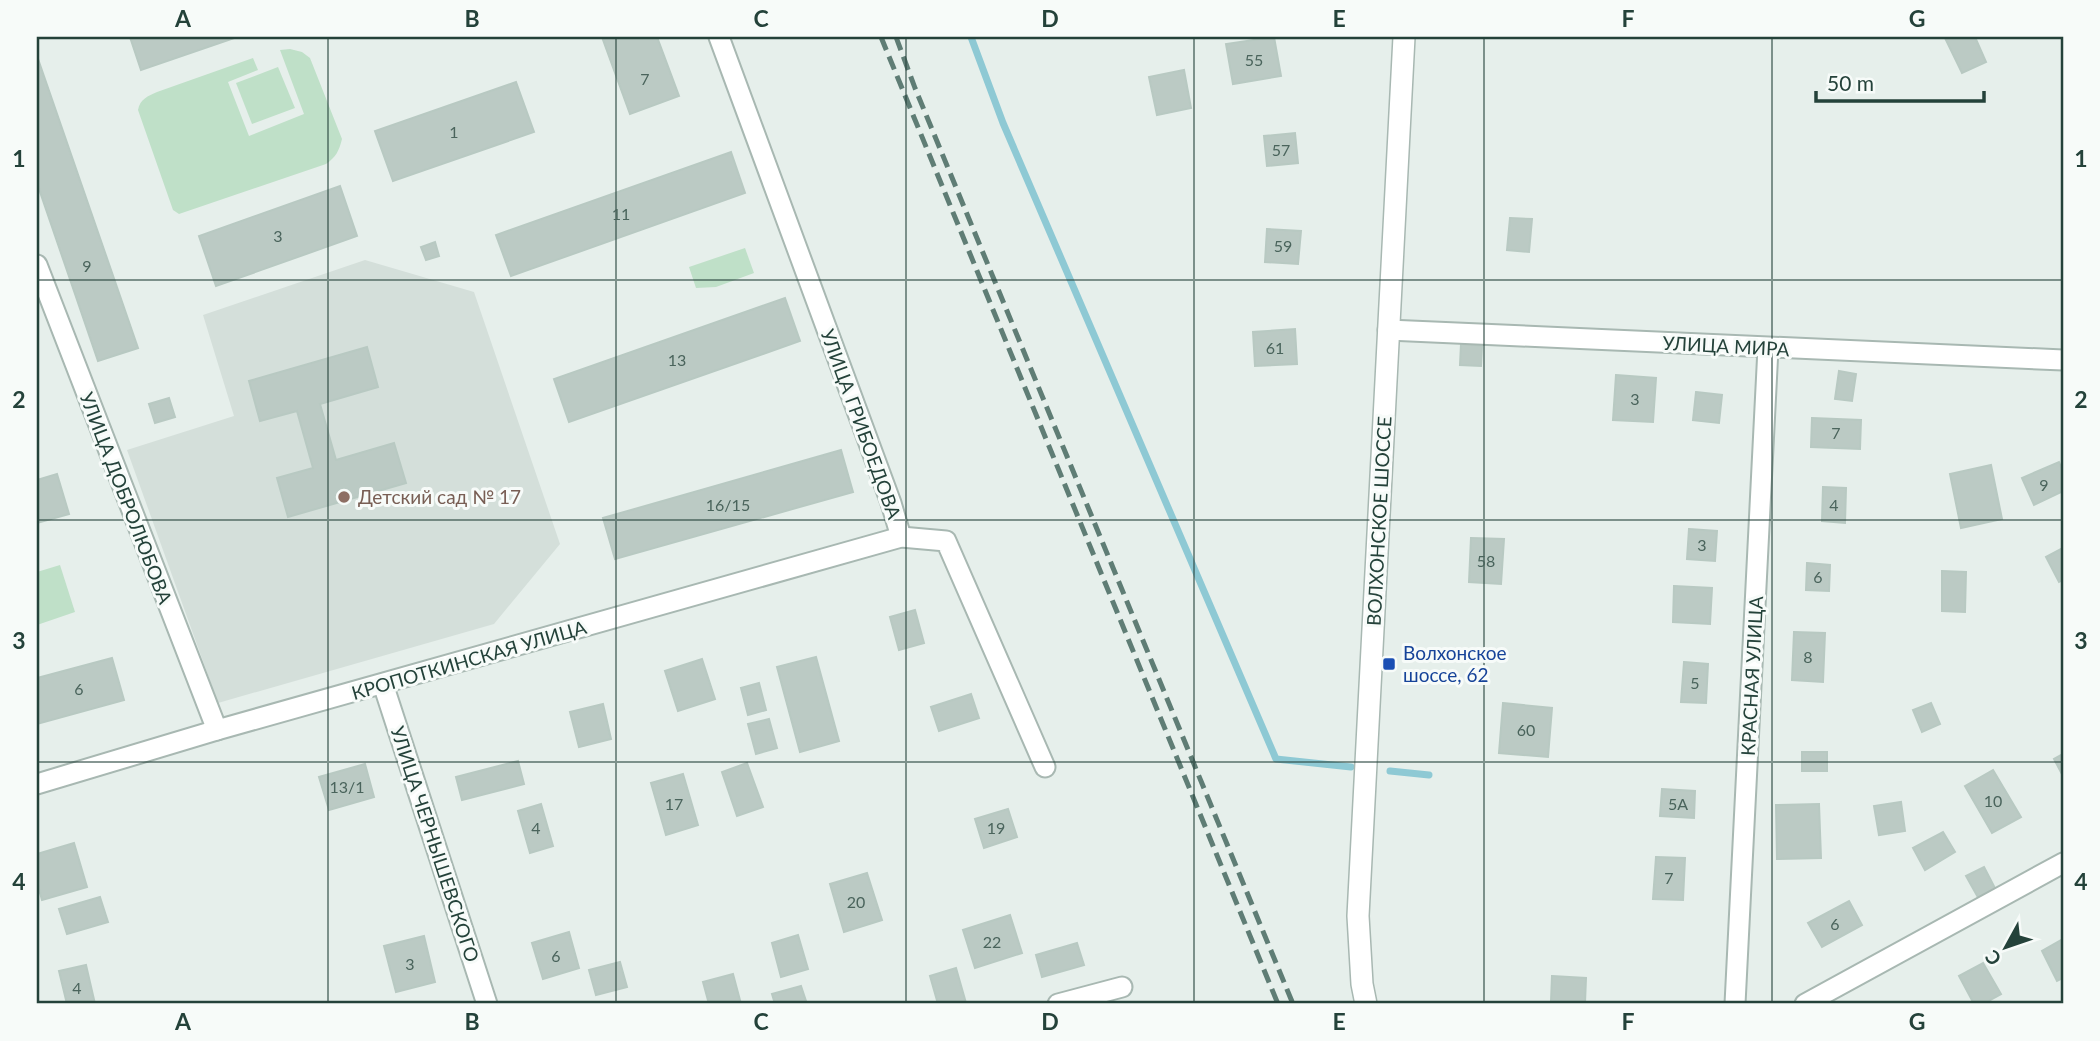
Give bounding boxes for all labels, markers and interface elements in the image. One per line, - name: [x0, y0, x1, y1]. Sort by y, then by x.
- text: A: [174, 4, 192, 32]
- text: B: [464, 4, 480, 32]
- text: C: [753, 4, 769, 32]
- text: D: [1041, 4, 1059, 32]
- text: E: [1332, 4, 1346, 32]
- text: F: [1621, 4, 1635, 32]
- text: G: [1909, 4, 1925, 32]
- house number: 55: [1245, 50, 1263, 69]
- scale bar: [1816, 60, 1984, 104]
- house number: 7: [640, 69, 650, 88]
- text: 50 m: [1827, 70, 1874, 95]
- house number: 1: [449, 122, 459, 141]
- house number: 57: [1272, 140, 1290, 159]
- text: 1: [12, 144, 26, 172]
- text: 1: [2074, 144, 2088, 172]
- house number: 11: [612, 204, 630, 223]
- house number: 3: [273, 226, 283, 245]
- house number: 59: [1274, 236, 1292, 255]
- house number: 9: [82, 256, 92, 275]
- street label: УЛИЦА ГРИБОЕДОВА: [816, 326, 907, 522]
- street label: УЛИЦА МИРА: [1662, 331, 1790, 360]
- house number: 61: [1266, 338, 1284, 357]
- house number: 13: [668, 350, 686, 369]
- text: 2: [12, 385, 26, 413]
- text: 2: [2074, 385, 2088, 413]
- street label: УЛИЦА ДОБРОЛЮБОВА: [75, 389, 178, 607]
- house number: 3: [1630, 389, 1640, 408]
- street label: ВОЛХОНСКОЕ ШОССЕ: [1362, 415, 1395, 626]
- house number: 7: [1831, 423, 1841, 442]
- house number: 9: [2039, 475, 2049, 494]
- place label: Детский сад № 17: [358, 485, 521, 508]
- marker: Детский сад № 17: [336, 489, 352, 505]
- house number: 16/15: [706, 495, 750, 514]
- house number: 4: [1829, 495, 1839, 514]
- house number: 3: [1697, 535, 1707, 554]
- house number: 58: [1477, 551, 1495, 570]
- house number: 6: [1813, 567, 1823, 586]
- street label: КРАСНАЯ УЛИЦА: [1736, 595, 1767, 756]
- street label: КРОПОТКИНСКАЯ УЛИЦА: [349, 615, 589, 704]
- text: 3: [12, 626, 26, 654]
- text: 3: [2074, 626, 2088, 654]
- place label: Волхонское шоссе, 62: [1403, 641, 1507, 686]
- house number: 8: [1803, 647, 1813, 666]
- marker: Волхонское шоссе, 62: [1381, 656, 1397, 672]
- house number: 5: [1690, 673, 1700, 692]
- house number: 6: [74, 679, 84, 698]
- house number: 60: [1517, 720, 1535, 739]
- street label: УЛИЦА ЧЕРНЫШЕВСКОГО: [386, 723, 485, 965]
- house number: 13/1: [329, 777, 365, 796]
- house number: 10: [1984, 791, 2002, 810]
- house number: 17: [665, 794, 683, 813]
- house number: 5А: [1668, 794, 1688, 813]
- house number: 4: [531, 818, 541, 837]
- house number: 19: [987, 818, 1005, 837]
- text: 4: [12, 867, 26, 895]
- text: 4: [2074, 867, 2088, 895]
- house number: 7: [1664, 868, 1674, 887]
- house number: 20: [847, 892, 865, 911]
- north arrow: [1970, 912, 2040, 982]
- house number: 6: [1830, 914, 1840, 933]
- house number: 22: [983, 932, 1001, 951]
- house number: 6: [551, 946, 561, 965]
- text: С: [1979, 946, 2005, 970]
- house number: 3: [405, 954, 415, 973]
- house number: 4: [72, 978, 82, 997]
- text: A: [174, 1007, 192, 1035]
- text: B: [464, 1007, 480, 1035]
- text: C: [753, 1007, 769, 1035]
- text: D: [1041, 1007, 1059, 1035]
- text: E: [1332, 1007, 1346, 1035]
- text: F: [1621, 1007, 1635, 1035]
- text: G: [1909, 1007, 1925, 1035]

